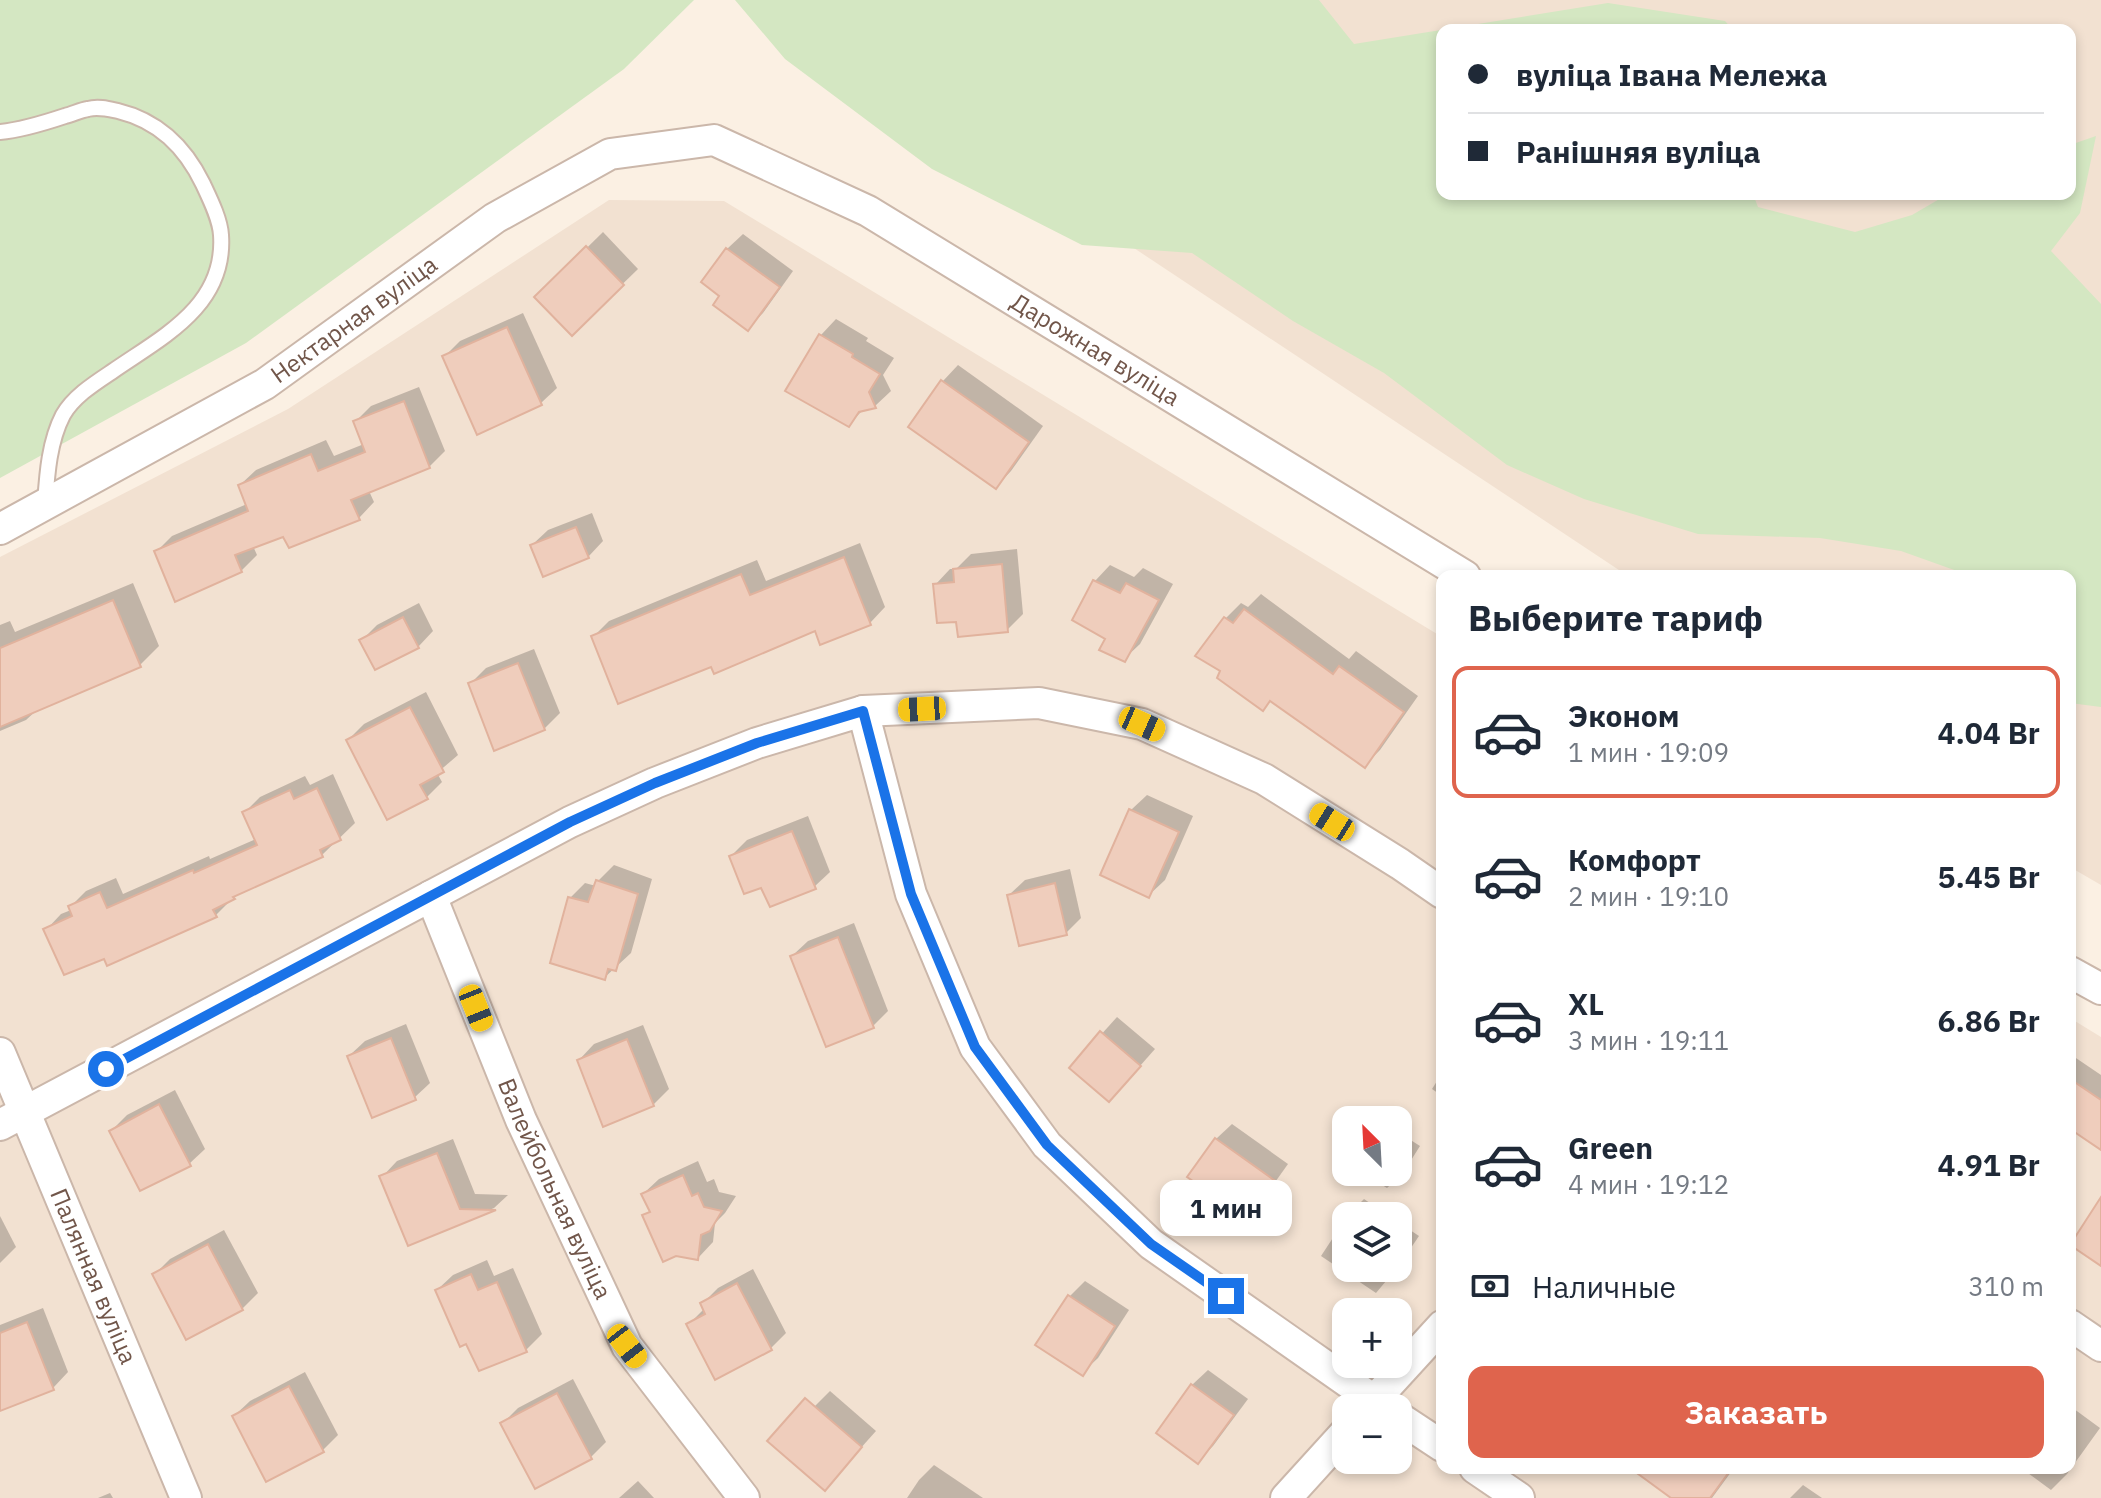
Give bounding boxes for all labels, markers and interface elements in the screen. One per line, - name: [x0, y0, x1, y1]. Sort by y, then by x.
- text: вуліца Івана Мележа: [1516, 55, 1827, 94]
- text: Ранішняя вуліца: [1516, 132, 1761, 171]
- street label: Нектарная вуліца: [264, 248, 443, 390]
- street label: Дарожная вуліца: [1005, 285, 1186, 413]
- text: Выберите тариф: [1468, 594, 1763, 641]
- car: [897, 696, 947, 722]
- icon: car: [1472, 696, 1544, 768]
- text: Эконом: [1568, 696, 1679, 735]
- car: [1115, 703, 1169, 745]
- text: 4.04 Br: [1937, 713, 2040, 752]
- text: 1 мин · 19:09: [1568, 735, 1729, 769]
- car: [1305, 799, 1359, 845]
- icon: car: [1472, 840, 1544, 912]
- text: Комфорт: [1568, 840, 1701, 879]
- text: 5.45 Br: [1937, 857, 2040, 896]
- text: 2 мин · 19:10: [1568, 879, 1729, 913]
- car: [456, 981, 496, 1035]
- icon: car: [1472, 984, 1544, 1056]
- text: XL: [1568, 984, 1604, 1023]
- text: 6.86 Br: [1937, 1001, 2040, 1040]
- text: 3 мин · 19:11: [1568, 1023, 1729, 1057]
- route start: [88, 1051, 124, 1087]
- street label: Валейбольная вуліца: [491, 1074, 620, 1304]
- north arrow: [1332, 1106, 1412, 1186]
- map controls: [1332, 1106, 1412, 1474]
- icon: car: [1472, 1128, 1544, 1200]
- text: Green: [1568, 1128, 1653, 1167]
- text: 4.91 Br: [1937, 1145, 2040, 1184]
- text: 4 мин · 19:12: [1568, 1167, 1729, 1201]
- callout: 1 мин: [1160, 1180, 1292, 1236]
- street label: Палянная вуліца: [43, 1183, 145, 1369]
- text: 1 мин: [1190, 1191, 1262, 1225]
- button: layers: [1332, 1202, 1412, 1282]
- icon: cash: [1468, 1264, 1512, 1308]
- text: Наличные: [1532, 1267, 1676, 1306]
- text: 310 m: [1968, 1269, 2044, 1303]
- route end: [1208, 1278, 1244, 1314]
- button: +: [1332, 1298, 1412, 1378]
- car: [603, 1320, 651, 1372]
- button: Заказать: [1468, 1366, 2044, 1458]
- button: −: [1332, 1394, 1412, 1474]

